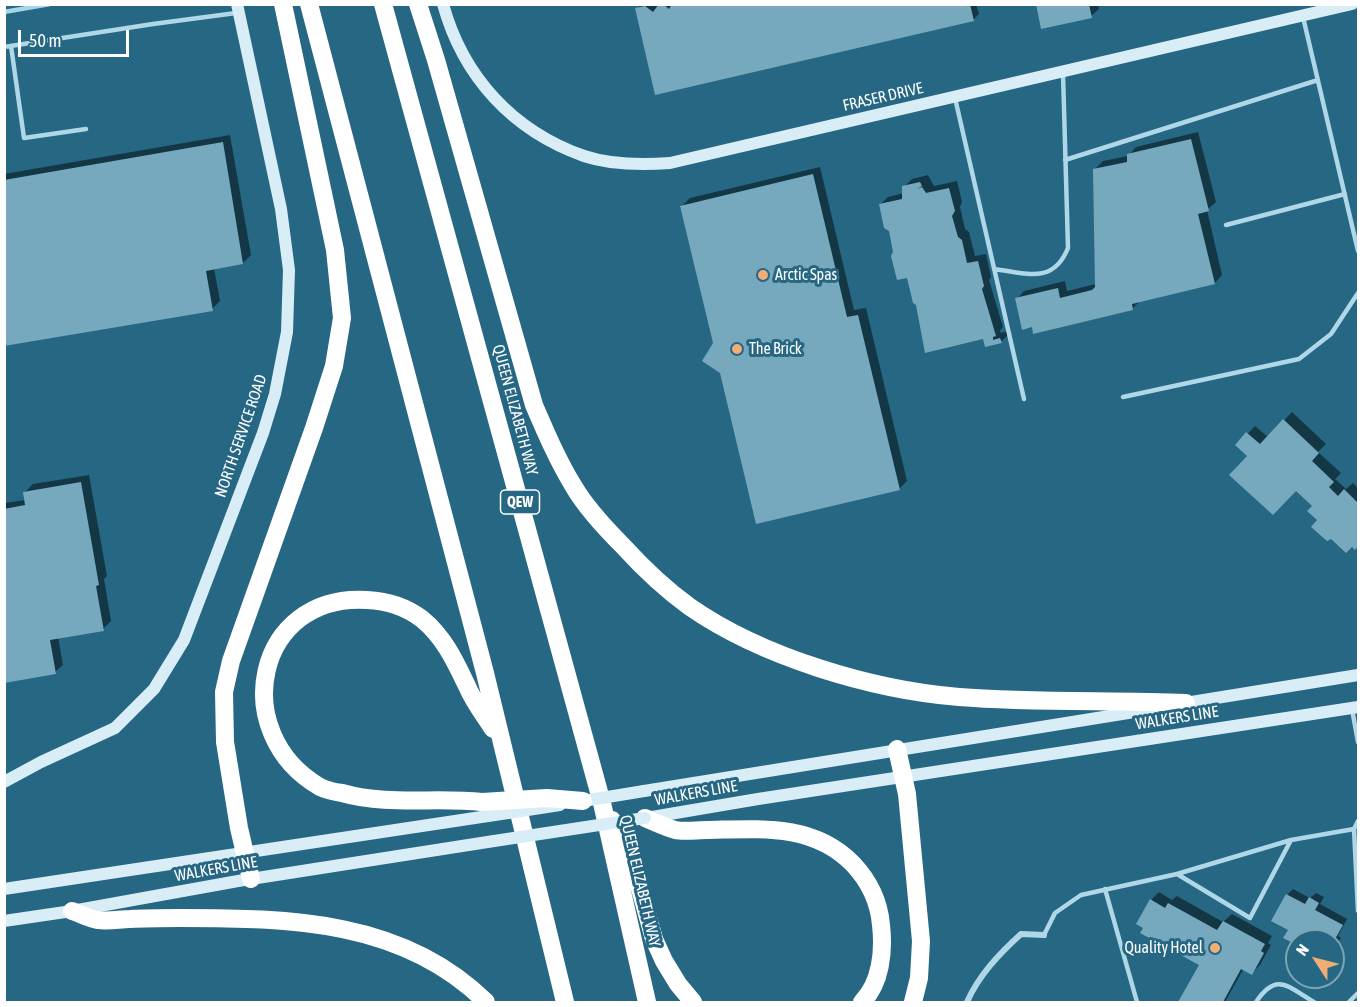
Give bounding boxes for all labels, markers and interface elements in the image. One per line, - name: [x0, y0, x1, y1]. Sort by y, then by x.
- scale bar: [21, 18, 132, 56]
- text: 50 m: [29, 30, 61, 51]
- street label: FRASER DRIVE: [841, 78, 925, 116]
- place label: Arctic Spas: [775, 265, 837, 285]
- marker: Arctic Spas: [756, 268, 770, 282]
- place label: The Brick: [749, 339, 802, 359]
- marker: The Brick: [730, 342, 744, 356]
- street label: QUEEN ELIZABETH WAY: [488, 343, 542, 477]
- street label: NORTH SERVICE ROAD: [211, 372, 271, 500]
- road number: QEW: [500, 490, 540, 514]
- street label: WALKERS LINE: [1134, 702, 1220, 734]
- street label: WALKERS LINE: [653, 776, 739, 810]
- street label: QUEEN ELIZABETH WAY: [616, 813, 664, 949]
- street label: WALKERS LINE: [173, 852, 259, 886]
- north arrow: [1285, 929, 1345, 989]
- place label: Quality Hotel: [1124, 938, 1203, 958]
- text: N: [1292, 940, 1312, 959]
- marker: Quality Hotel: [1208, 941, 1222, 955]

